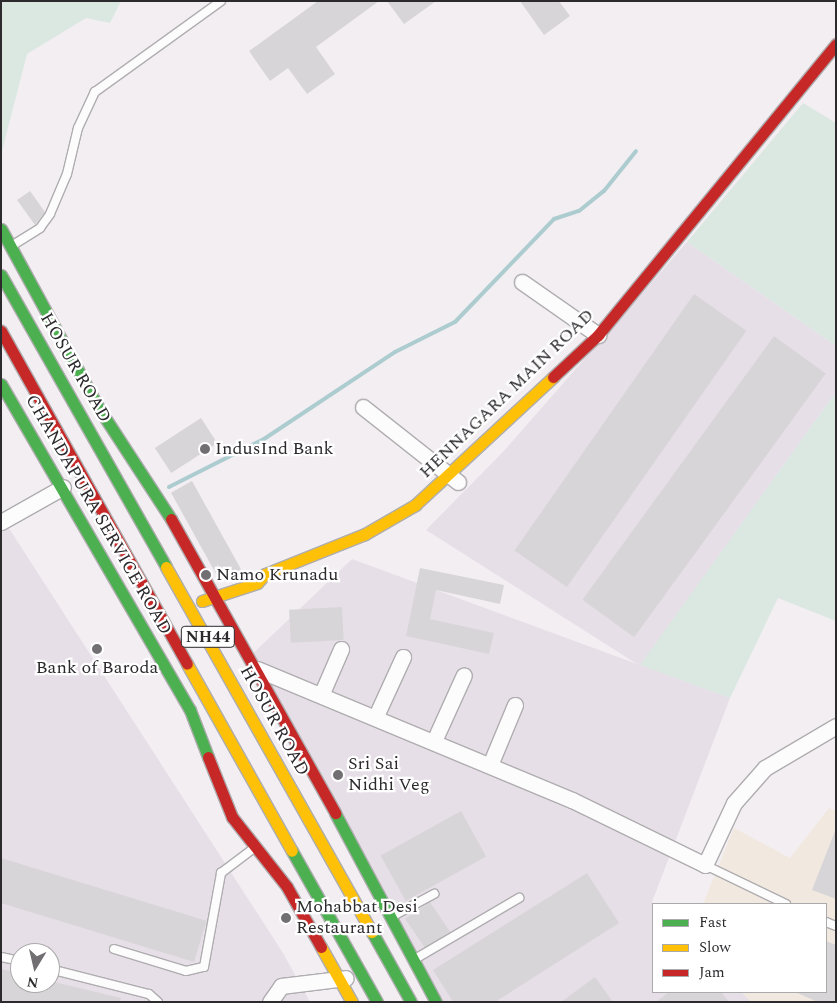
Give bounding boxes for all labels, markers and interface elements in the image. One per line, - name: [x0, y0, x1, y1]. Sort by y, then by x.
- street label: HENNAGARA MAIN ROAD: [415, 305, 599, 483]
- street label: HOSUR ROAD: [35, 309, 115, 427]
- street label: CHANDAPURA SERVICE ROAD: [20, 391, 176, 639]
- place label: IndusInd Bank: [215, 438, 334, 460]
- marker: IndusInd Bank: [199, 443, 211, 455]
- place label: Namo Krunadu: [216, 564, 338, 586]
- marker: Namo Krunadu: [200, 569, 212, 581]
- road number: NH44: [180, 624, 236, 650]
- marker: Bank of Baroda: [91, 643, 103, 655]
- place label: Bank of Baroda: [36, 657, 158, 679]
- street label: HOSUR ROAD: [235, 662, 313, 780]
- place label: Sri Sai Nidhi Veg: [348, 754, 430, 796]
- marker: Sri Sai Nidhi Veg: [332, 769, 344, 781]
- place label: Mohabbat Desi Restaurant: [296, 897, 418, 940]
- legend: [652, 903, 827, 993]
- text: Fast: [699, 911, 727, 934]
- marker: Mohabbat Desi Restaurant: [280, 912, 292, 924]
- text: Slow: [699, 936, 731, 959]
- north arrow: [10, 943, 60, 993]
- text: Jam: [699, 961, 725, 984]
- text: N: [25, 971, 40, 994]

